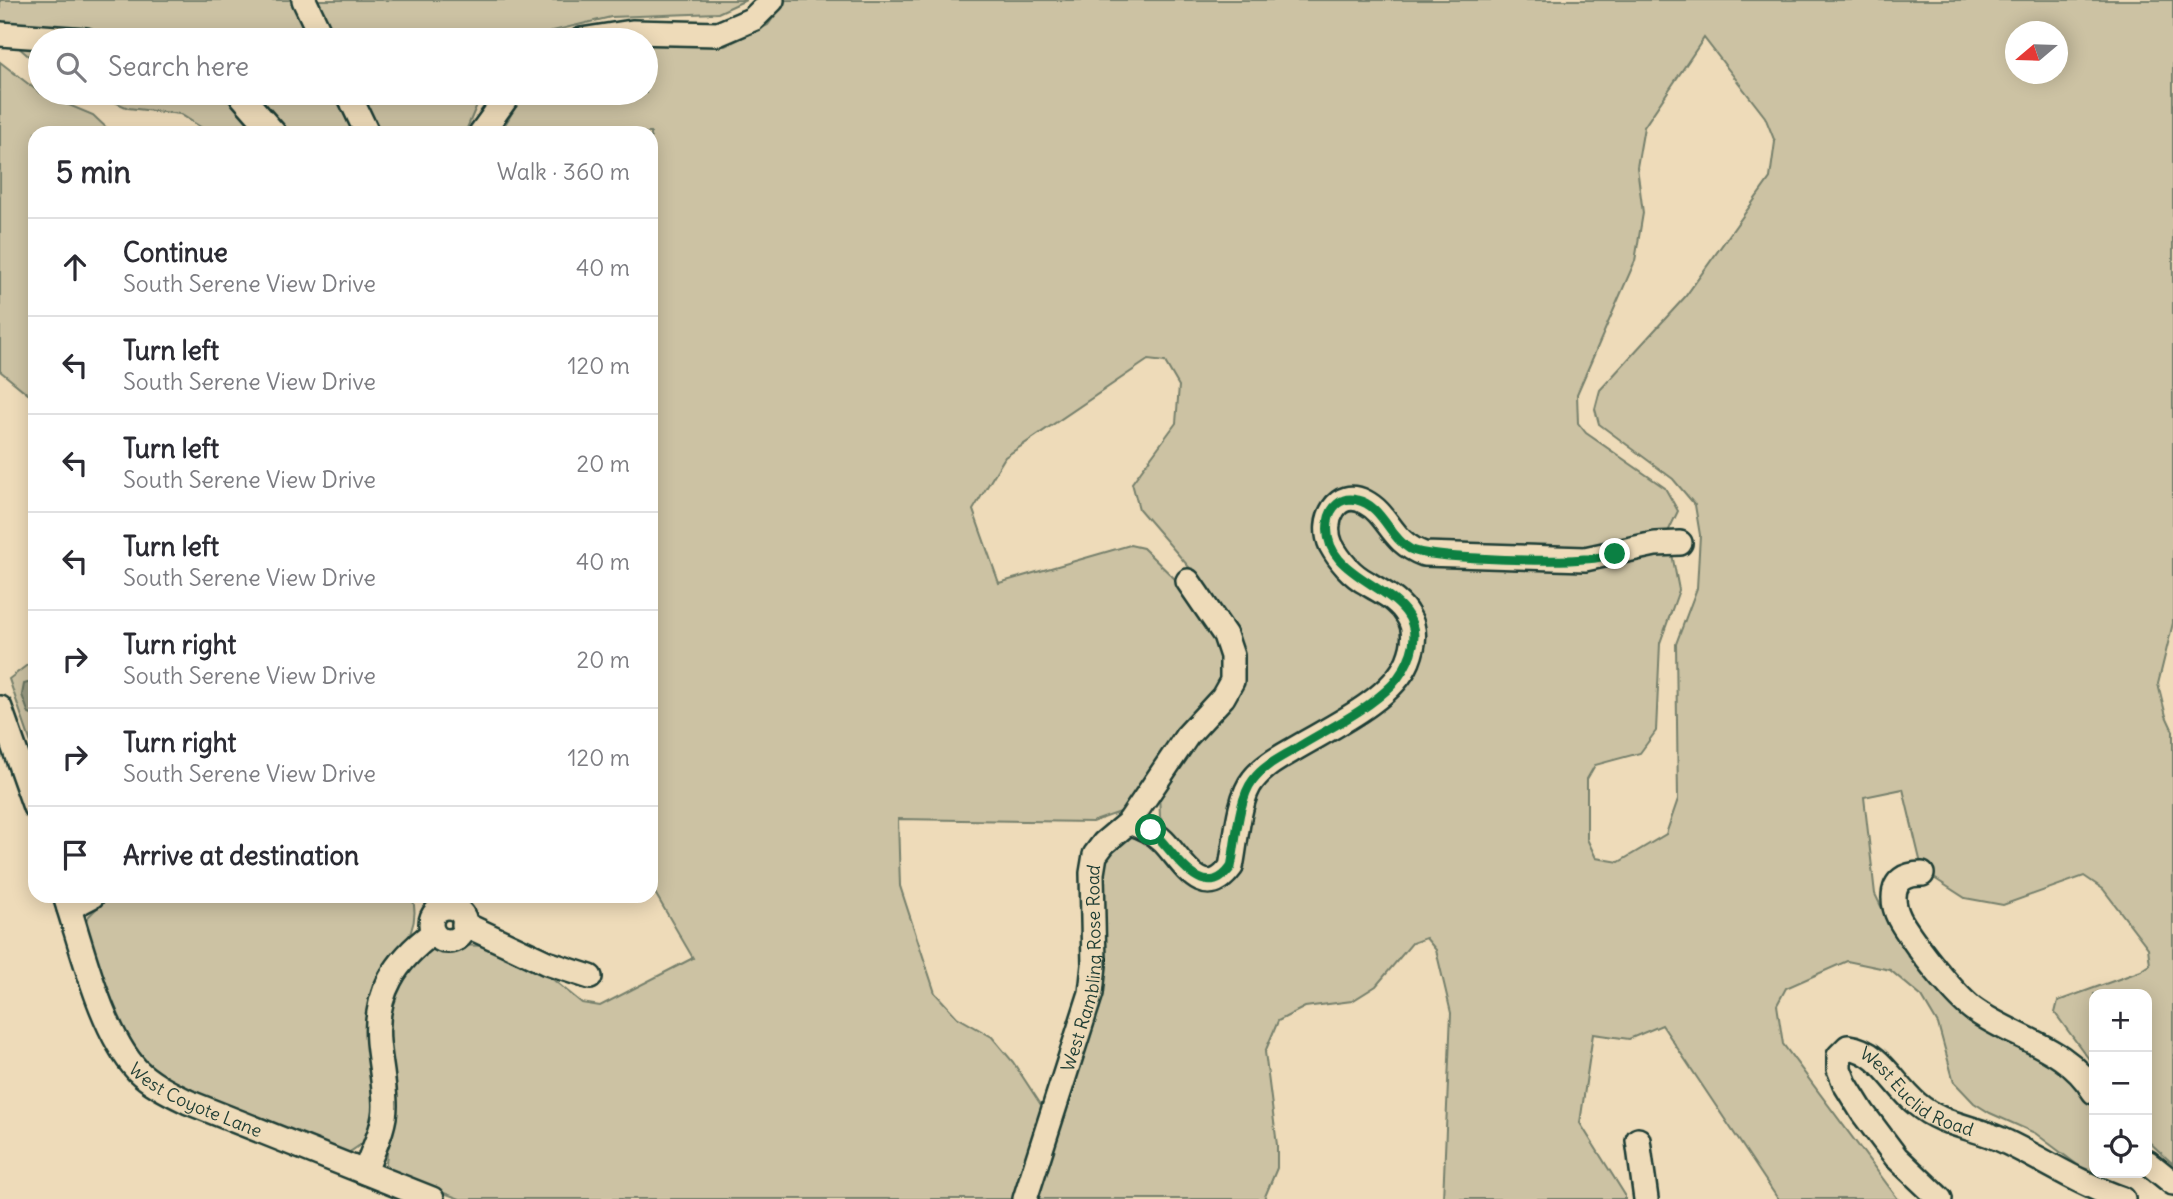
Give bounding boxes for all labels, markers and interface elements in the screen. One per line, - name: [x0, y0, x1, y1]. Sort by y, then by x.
- north arrow: [2005, 21, 2068, 84]
- search box: [28, 28, 658, 105]
- icon: search: [52, 48, 90, 86]
- text: Search here: [108, 50, 249, 83]
- text: 5 min: [56, 153, 131, 191]
- text: Walk · 360 m: [497, 157, 630, 186]
- text: Continue: [123, 236, 228, 269]
- icon: ahead: [56, 248, 94, 286]
- text: 40 m: [576, 253, 630, 282]
- text: South Serene View Drive: [123, 269, 376, 298]
- text: Turn left: [123, 334, 219, 367]
- icon: left: [56, 346, 94, 384]
- text: 120 m: [567, 351, 630, 380]
- text: South Serene View Drive: [123, 367, 376, 396]
- text: Turn left: [123, 432, 219, 465]
- icon: left: [56, 444, 94, 482]
- text: 20 m: [577, 449, 630, 478]
- text: South Serene View Drive: [123, 465, 376, 494]
- text: Turn left: [123, 530, 219, 563]
- route end: [1599, 538, 1630, 569]
- icon: left: [56, 542, 94, 580]
- text: 40 m: [576, 547, 630, 576]
- text: South Serene View Drive: [123, 563, 376, 592]
- text: Turn right: [123, 628, 236, 661]
- icon: right: [56, 640, 94, 678]
- text: 20 m: [577, 645, 630, 674]
- text: South Serene View Drive: [123, 661, 376, 690]
- text: Turn right: [123, 726, 236, 759]
- icon: right: [56, 738, 94, 776]
- text: 120 m: [567, 743, 630, 772]
- text: South Serene View Drive: [123, 759, 376, 788]
- route start: [1135, 814, 1166, 845]
- icon: arrive: [56, 836, 94, 874]
- text: Arrive at destination: [123, 839, 359, 872]
- street label: West Rambling Rose Road: [1055, 862, 1105, 1074]
- map controls: [2089, 989, 2152, 1178]
- button: +: [2089, 989, 2152, 1052]
- street label: West Euclid Road: [1856, 1041, 1977, 1141]
- button: −: [2089, 1052, 2152, 1115]
- street label: West Coyote Lane: [124, 1057, 266, 1142]
- button: locate: [2089, 1115, 2152, 1178]

